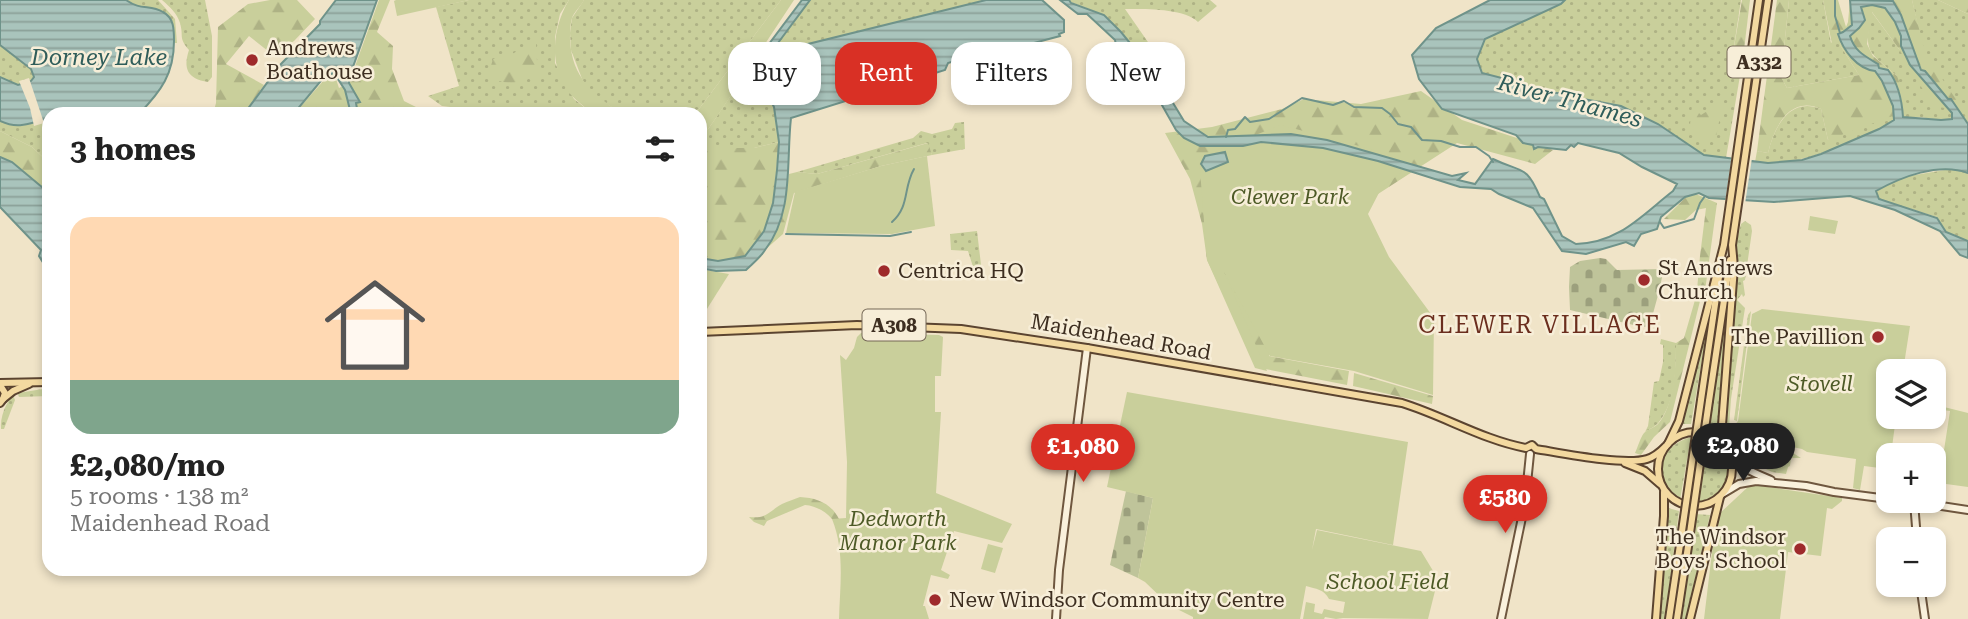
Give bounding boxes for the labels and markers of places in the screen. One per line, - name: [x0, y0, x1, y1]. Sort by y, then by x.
- place label: Andrews Boathouse: [266, 36, 373, 84]
- marker: Andrews Boathouse: [244, 52, 260, 68]
- place label: St Andrews Church: [1658, 256, 1773, 304]
- place label: Centrica HQ: [898, 259, 1024, 283]
- marker: Centrica HQ: [876, 263, 892, 279]
- marker: St Andrews Church: [1636, 272, 1652, 288]
- place label: The Pavillion: [1731, 325, 1864, 349]
- marker: The Pavillion: [1870, 329, 1886, 345]
- pin: £1,080: [1026, 424, 1140, 484]
- pin: £2,080: [1686, 424, 1800, 483]
- pin: £580: [1464, 476, 1546, 535]
- place label: The Windsor Boys' School: [1655, 525, 1787, 573]
- marker: The Windsor Boys' School: [1792, 541, 1808, 557]
- place label: New Windsor Community Centre: [949, 588, 1285, 612]
- marker: New Windsor Community Centre: [927, 592, 943, 608]

